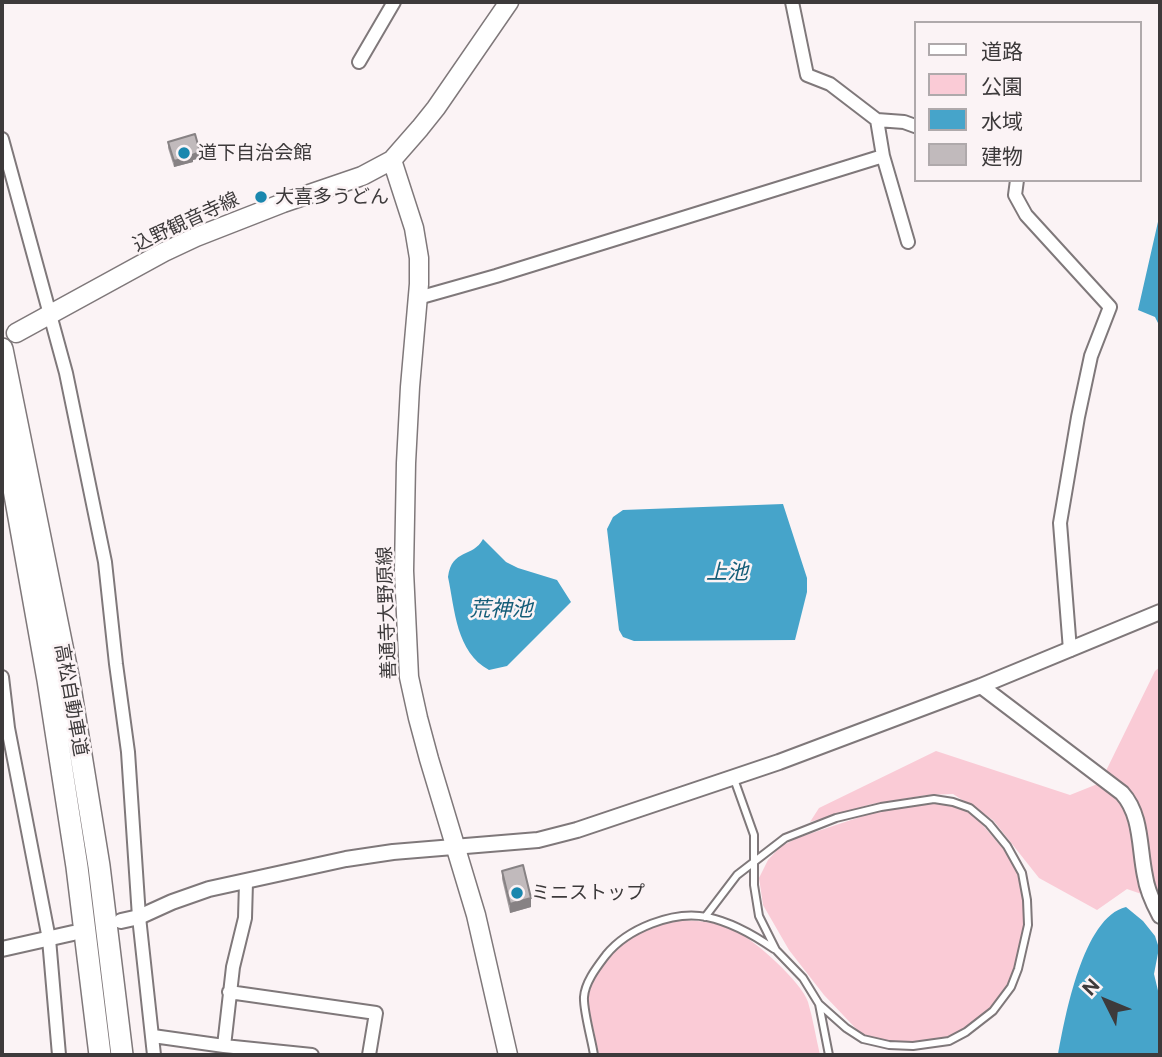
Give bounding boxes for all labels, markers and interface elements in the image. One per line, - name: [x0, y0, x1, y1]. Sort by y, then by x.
- legend: [914, 21, 1141, 182]
- text: 道路: [981, 39, 1023, 64]
- text: 公園: [981, 74, 1023, 99]
- text: 水域: [981, 109, 1023, 134]
- place label: 道下自治会館: [198, 142, 312, 164]
- text: 建物: [981, 144, 1023, 169]
- marker: 道下自治会館: [176, 145, 192, 161]
- place label: 大喜多うどん: [275, 186, 389, 208]
- street label: 込野観音寺線: [130, 188, 242, 256]
- marker: 大喜多うどん: [253, 189, 269, 205]
- street label: 善通寺大野原線: [373, 546, 401, 680]
- water label: 上池: [706, 560, 748, 586]
- water label: 荒神池: [470, 597, 532, 623]
- street label: 高松自動車道: [50, 642, 92, 758]
- place label: ミニストップ: [531, 882, 645, 904]
- marker: ミニストップ: [509, 885, 525, 901]
- north arrow: [1071, 966, 1141, 1036]
- text: N: [1078, 974, 1104, 1000]

